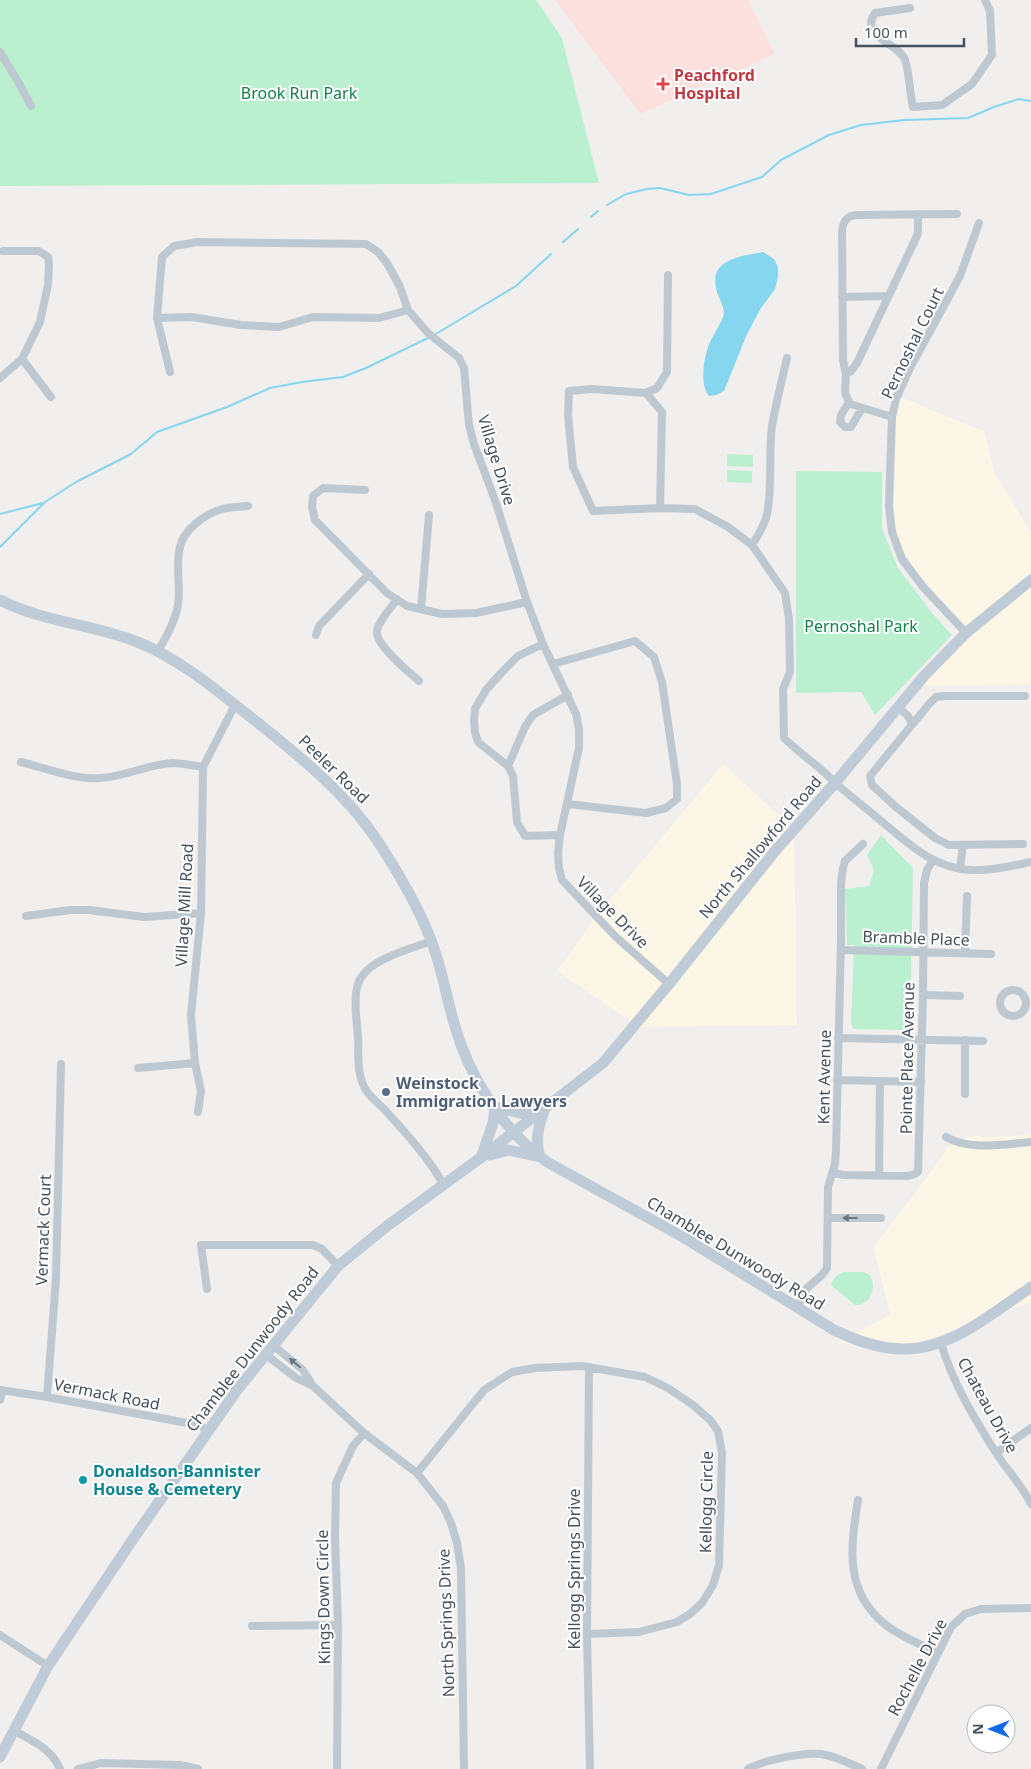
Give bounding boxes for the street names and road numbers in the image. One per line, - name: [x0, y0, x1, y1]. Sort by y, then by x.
- street label: Pernoshal Court: [875, 283, 949, 403]
- street label: Village Drive: [473, 412, 521, 508]
- street label: Peeler Road: [294, 730, 374, 808]
- street label: North Shallowford Road: [694, 771, 826, 923]
- street label: Village Mill Road: [170, 843, 198, 967]
- street label: Village Drive: [572, 871, 654, 953]
- street label: Bramble Place: [862, 925, 970, 951]
- street label: Pointe Place Avenue: [895, 982, 919, 1134]
- street label: Kent Avenue: [812, 1029, 836, 1125]
- street label: Vermack Court: [30, 1174, 56, 1286]
- street label: Chamblee Dunwoody Road: [643, 1191, 829, 1315]
- street label: Chamblee Dunwoody Road: [180, 1262, 324, 1436]
- street label: Chateau Drive: [953, 1353, 1023, 1457]
- street label: Vermack Road: [52, 1373, 162, 1415]
- street label: Kellogg Circle: [694, 1451, 718, 1553]
- street label: Kellogg Springs Drive: [563, 1488, 585, 1650]
- street label: Kings Down Circle: [311, 1530, 335, 1664]
- street label: North Springs Drive: [432, 1548, 460, 1698]
- street label: Rochelle Drive: [882, 1614, 952, 1720]

